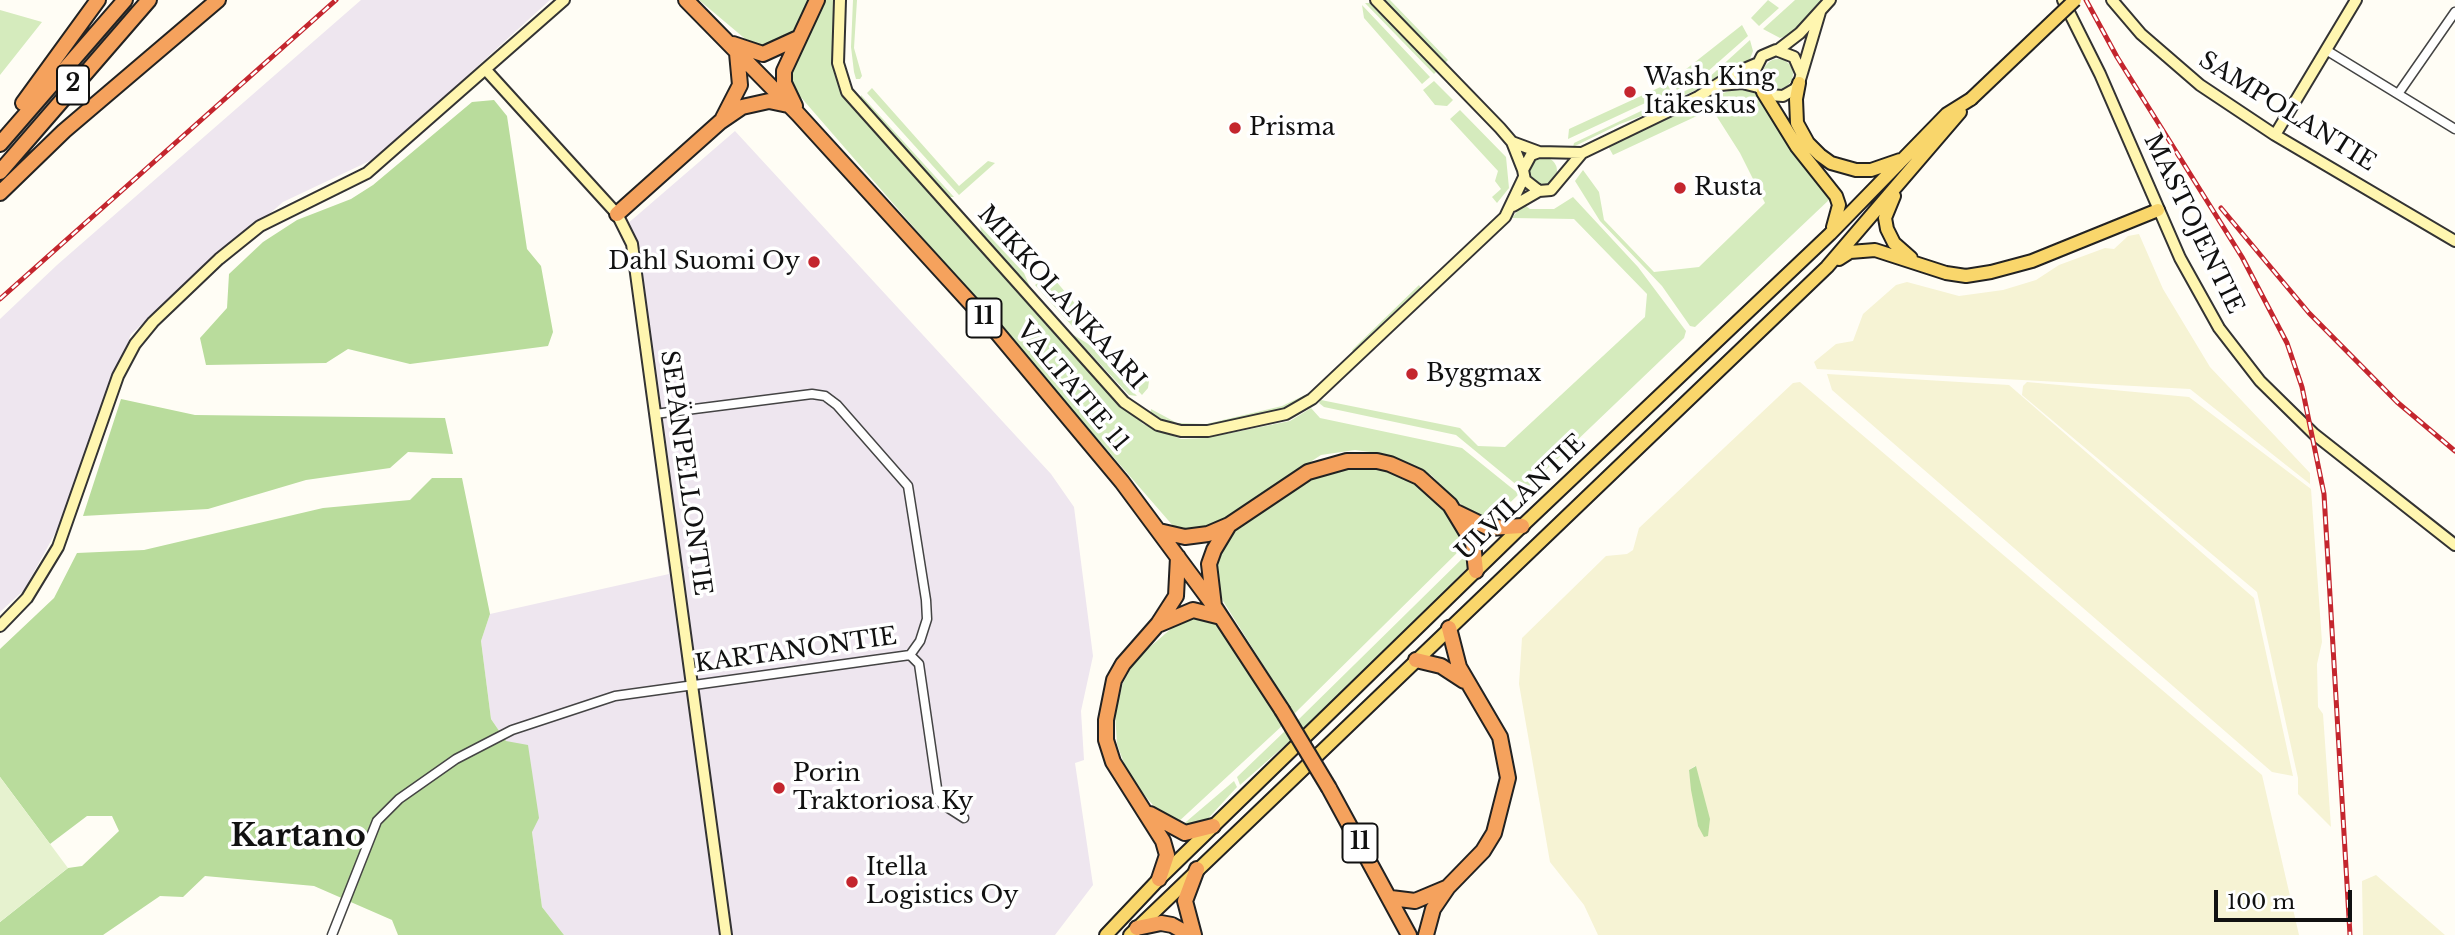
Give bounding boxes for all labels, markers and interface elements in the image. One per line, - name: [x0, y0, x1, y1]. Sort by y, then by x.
- street label: SAMPOLANTIE: [2193, 46, 2381, 178]
- place label: Wash King Itäkeskus: [1644, 64, 1775, 120]
- road number: 2: [57, 66, 89, 104]
- marker: Wash King Itäkeskus: [1622, 84, 1638, 100]
- place label: Prisma: [1249, 114, 1335, 142]
- marker: Prisma: [1227, 120, 1243, 136]
- street label: MASTOJENTIE: [2137, 129, 2249, 319]
- place label: Rusta: [1694, 174, 1762, 202]
- marker: Rusta: [1672, 180, 1688, 196]
- street label: MIKKOLANKAARI: [971, 200, 1151, 396]
- place label: Dahl Suomi Oy: [608, 248, 800, 276]
- marker: Dahl Suomi Oy: [806, 254, 822, 270]
- road number: 11: [967, 298, 1002, 338]
- street label: VALTATIE 11: [1010, 317, 1134, 457]
- street label: SEPÄNPELLONTIE: [654, 348, 716, 598]
- place label: Byggmax: [1426, 360, 1541, 388]
- marker: Byggmax: [1404, 366, 1420, 382]
- street label: ULVILANTIE: [1450, 429, 1592, 567]
- street label: KARTANONTIE: [693, 623, 899, 679]
- place label: Porin Traktoriosa Ky: [793, 760, 973, 816]
- marker: Porin Traktoriosa Ky: [771, 780, 787, 796]
- district label: Kartano: [230, 818, 366, 856]
- road number: 11: [1342, 824, 1378, 862]
- place label: Itella Logistics Oy: [866, 854, 1019, 910]
- marker: Itella Logistics Oy: [844, 874, 860, 890]
- scale bar: [2217, 876, 2355, 920]
- text: 100 m: [2227, 889, 2295, 915]

